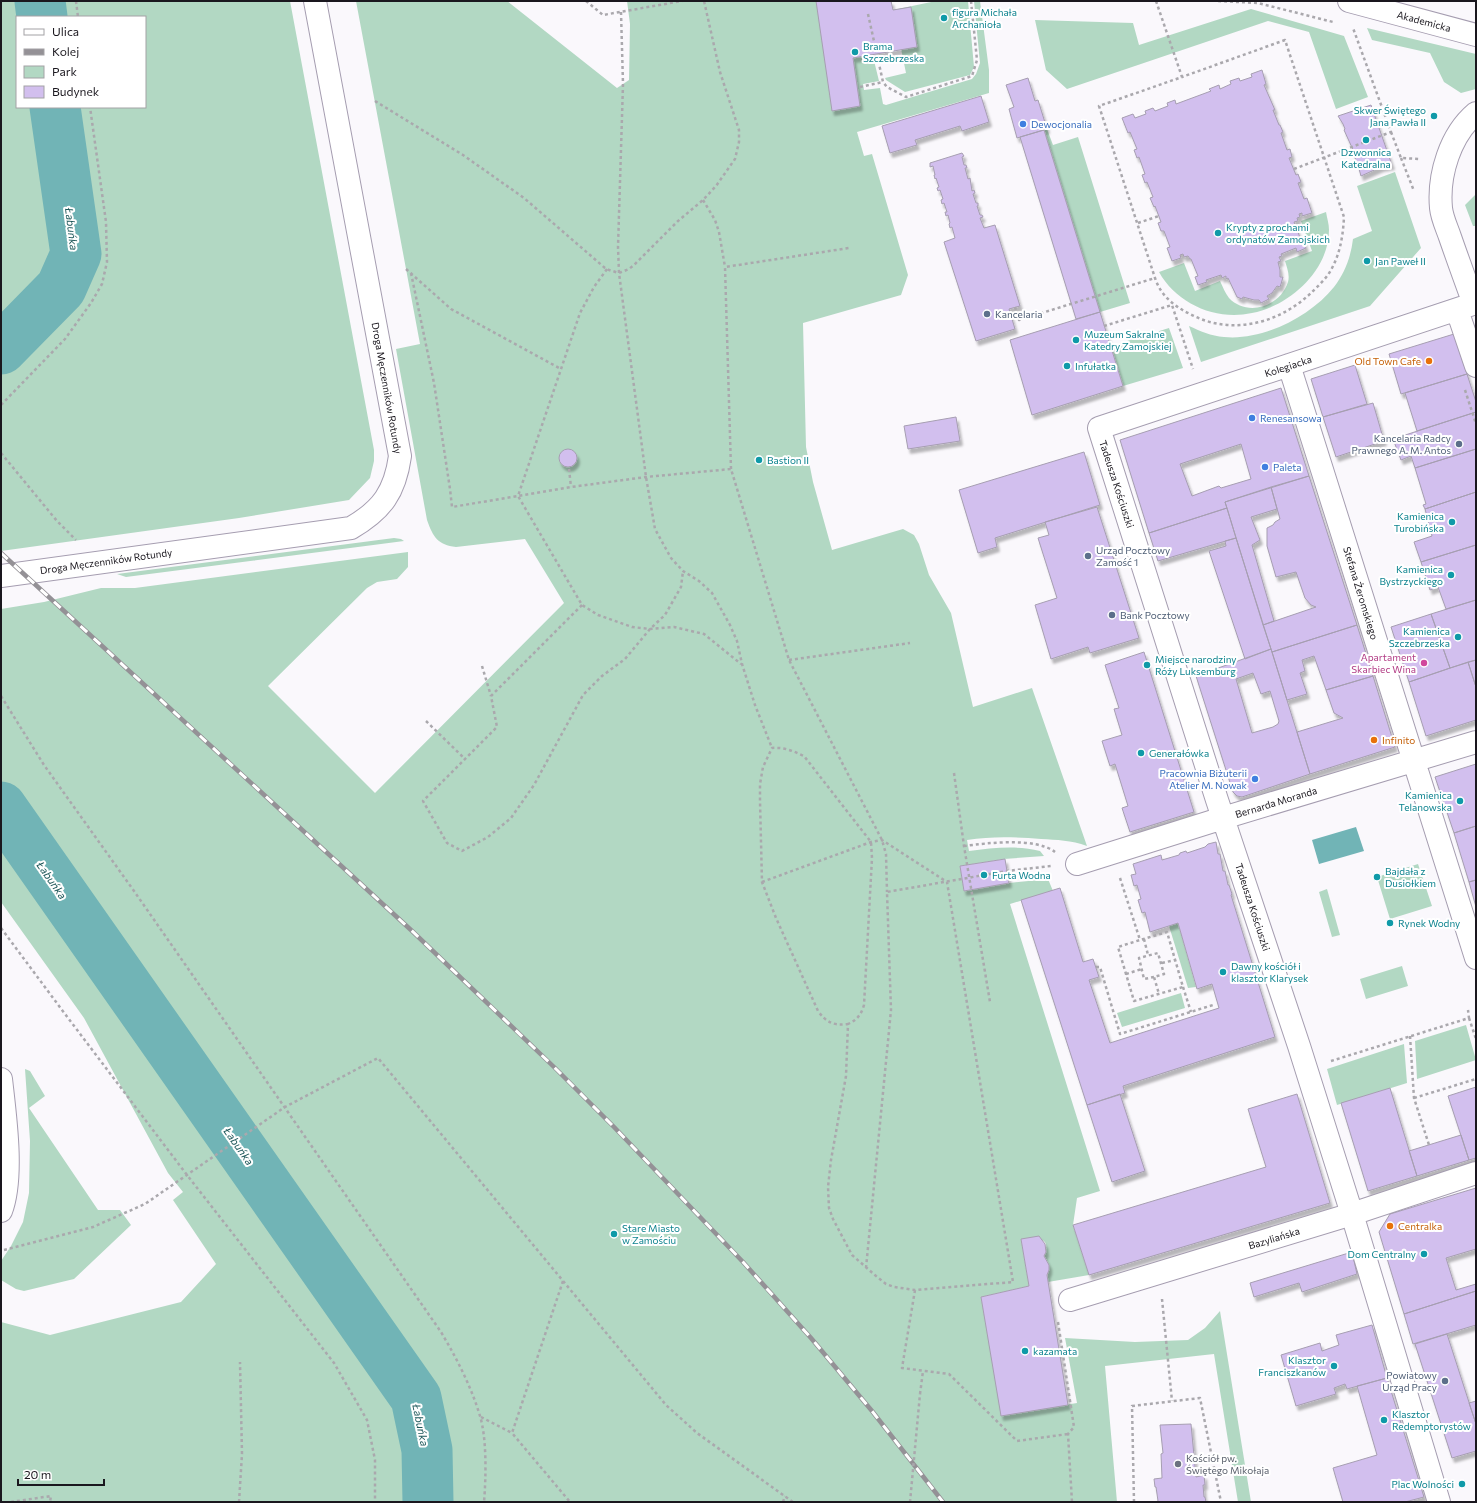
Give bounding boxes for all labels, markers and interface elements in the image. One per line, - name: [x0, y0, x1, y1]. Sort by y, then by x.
- place label: figura Michała Archanioła: [952, 6, 1017, 30]
- street label: Akademicka: [1396, 8, 1452, 34]
- marker: figura Michała Archanioła: [939, 13, 949, 23]
- legend: [16, 16, 146, 108]
- text: Ulica: [52, 24, 79, 38]
- place label: Brama Szczebrzeska: [863, 40, 924, 64]
- text: Kolej: [52, 44, 79, 58]
- marker: Brama Szczebrzeska: [850, 47, 860, 57]
- text: Park: [52, 64, 78, 78]
- text: Budynek: [52, 84, 100, 98]
- place label: Skwer Świętego Jana Pawła II: [1354, 104, 1426, 128]
- marker: Skwer Świętego Jana Pawła II: [1429, 111, 1439, 121]
- place label: Dewocjonalia: [1031, 118, 1092, 130]
- marker: Dewocjonalia: [1018, 119, 1028, 129]
- marker: Dzwonnica Katedralna: [1361, 135, 1371, 145]
- place label: Dzwonnica Katedralna: [1341, 146, 1391, 170]
- water label: Łabuńka: [63, 207, 81, 251]
- place label: Krypty z prochami ordynatów Zamojskich: [1226, 221, 1330, 245]
- marker: Krypty z prochami ordynatów Zamojskich: [1213, 228, 1223, 238]
- place label: Jan Paweł II: [1375, 255, 1426, 267]
- marker: Jan Paweł II: [1362, 256, 1372, 266]
- place label: Kancelaria: [995, 308, 1042, 320]
- marker: Kancelaria: [982, 309, 992, 319]
- street label: Droga Męczenników Rotundy: [370, 321, 404, 455]
- place label: Muzeum Sakralne Katedry Zamojskiej: [1084, 328, 1172, 352]
- marker: Muzeum Sakralne Katedry Zamojskiej: [1071, 335, 1081, 345]
- street label: Kolegiacka: [1263, 353, 1313, 379]
- place label: Old Town Cafe: [1354, 355, 1421, 367]
- marker: Old Town Cafe: [1424, 356, 1434, 366]
- place label: Infułatka: [1075, 360, 1116, 372]
- marker: Infułatka: [1062, 361, 1072, 371]
- place label: Renesansowa: [1260, 412, 1322, 424]
- marker: Renesansowa: [1247, 413, 1257, 423]
- place label: Kancelaria Radcy Prawnego A. M. Antos: [1351, 432, 1451, 456]
- street label: Tadeusza Kościuszki: [1097, 439, 1137, 529]
- marker: Kancelaria Radcy Prawnego A. M. Antos: [1454, 439, 1464, 449]
- place label: Bastion II: [767, 454, 809, 466]
- marker: Bastion II: [754, 455, 764, 465]
- place label: Paleta: [1273, 461, 1302, 473]
- marker: Paleta: [1260, 462, 1270, 472]
- place label: Kamienica Turobińska: [1394, 510, 1444, 534]
- marker: Kamienica Turobińska: [1447, 517, 1457, 527]
- place label: Urząd Pocztowy Zamość 1: [1096, 544, 1170, 568]
- street label: Stefana Żeromskiego: [1341, 545, 1381, 641]
- street label: Droga Męczenników Rotundy: [39, 546, 173, 576]
- marker: Urząd Pocztowy Zamość 1: [1083, 551, 1093, 561]
- place label: Kamienica Bystrzyckiego: [1379, 563, 1443, 587]
- marker: Kamienica Bystrzyckiego: [1446, 570, 1456, 580]
- place label: Bank Pocztowy: [1120, 609, 1190, 621]
- marker: Bank Pocztowy: [1107, 610, 1117, 620]
- place label: Kamienica Szczebrzeska: [1389, 625, 1450, 649]
- marker: Kamienica Szczebrzeska: [1453, 632, 1463, 642]
- place label: Apartament Skarbiec Wina: [1351, 651, 1416, 675]
- place label: Miejsce narodziny Róży Luksemburg: [1155, 653, 1237, 677]
- marker: Apartament Skarbiec Wina: [1419, 658, 1429, 668]
- marker: Miejsce narodziny Róży Luksemburg: [1142, 660, 1152, 670]
- place label: Infinito: [1382, 734, 1415, 746]
- marker: Infinito: [1369, 735, 1379, 745]
- place label: Generałówka: [1149, 747, 1209, 759]
- marker: Generałówka: [1136, 748, 1146, 758]
- place label: Pracownia Biżuterii Atelier M. Nowak: [1159, 767, 1248, 791]
- marker: Pracownia Biżuterii Atelier M. Nowak: [1250, 774, 1260, 784]
- street label: Bernarda Moranda: [1234, 784, 1318, 820]
- place label: Kamienica Telanowska: [1399, 789, 1452, 813]
- marker: Kamienica Telanowska: [1455, 796, 1465, 806]
- water label: Łabuńka: [34, 859, 70, 901]
- street label: Tadeusza Kościuszki: [1233, 862, 1273, 952]
- place label: Bajdała z Dusiołkiem: [1385, 865, 1436, 889]
- place label: Furta Wodna: [992, 869, 1051, 881]
- marker: Furta Wodna: [979, 870, 989, 880]
- marker: Bajdała z Dusiołkiem: [1372, 872, 1382, 882]
- place label: Rynek Wodny: [1398, 917, 1460, 929]
- marker: Rynek Wodny: [1385, 918, 1395, 928]
- place label: Dawny kościół i klasztor Klarysek: [1231, 960, 1309, 984]
- marker: Dawny kościół i klasztor Klarysek: [1218, 967, 1228, 977]
- water label: Łabuńka: [221, 1125, 257, 1167]
- place label: Centralka: [1398, 1220, 1442, 1232]
- marker: Centralka: [1385, 1221, 1395, 1231]
- place label: Stare Miasto w Zamościu: [622, 1222, 680, 1246]
- street label: Bazyliańska: [1247, 1224, 1301, 1252]
- marker: Stare Miasto w Zamościu: [609, 1229, 619, 1239]
- place label: Dom Centralny: [1348, 1248, 1416, 1260]
- marker: Dom Centralny: [1419, 1249, 1429, 1259]
- place label: kazamata: [1033, 1345, 1077, 1357]
- marker: kazamata: [1020, 1346, 1030, 1356]
- place label: Klasztor Franciszkanów: [1258, 1354, 1326, 1378]
- marker: Klasztor Franciszkanów: [1329, 1361, 1339, 1371]
- place label: Powiatowy Urząd Pracy: [1382, 1369, 1437, 1393]
- marker: Powiatowy Urząd Pracy: [1440, 1376, 1450, 1386]
- water label: Łabuńka: [410, 1403, 432, 1448]
- place label: Klasztor Redemptorystów: [1392, 1408, 1471, 1432]
- marker: Klasztor Redemptorystów: [1379, 1415, 1389, 1425]
- place label: Kościół pw. Świętego Mikołaja: [1186, 1452, 1269, 1476]
- marker: Kościół pw. Świętego Mikołaja: [1173, 1459, 1183, 1469]
- scale bar: [18, 1461, 104, 1487]
- text: 20 m: [24, 1467, 51, 1481]
- place label: Plac Wolności: [1391, 1478, 1454, 1490]
- marker: Plac Wolności: [1457, 1479, 1467, 1489]

